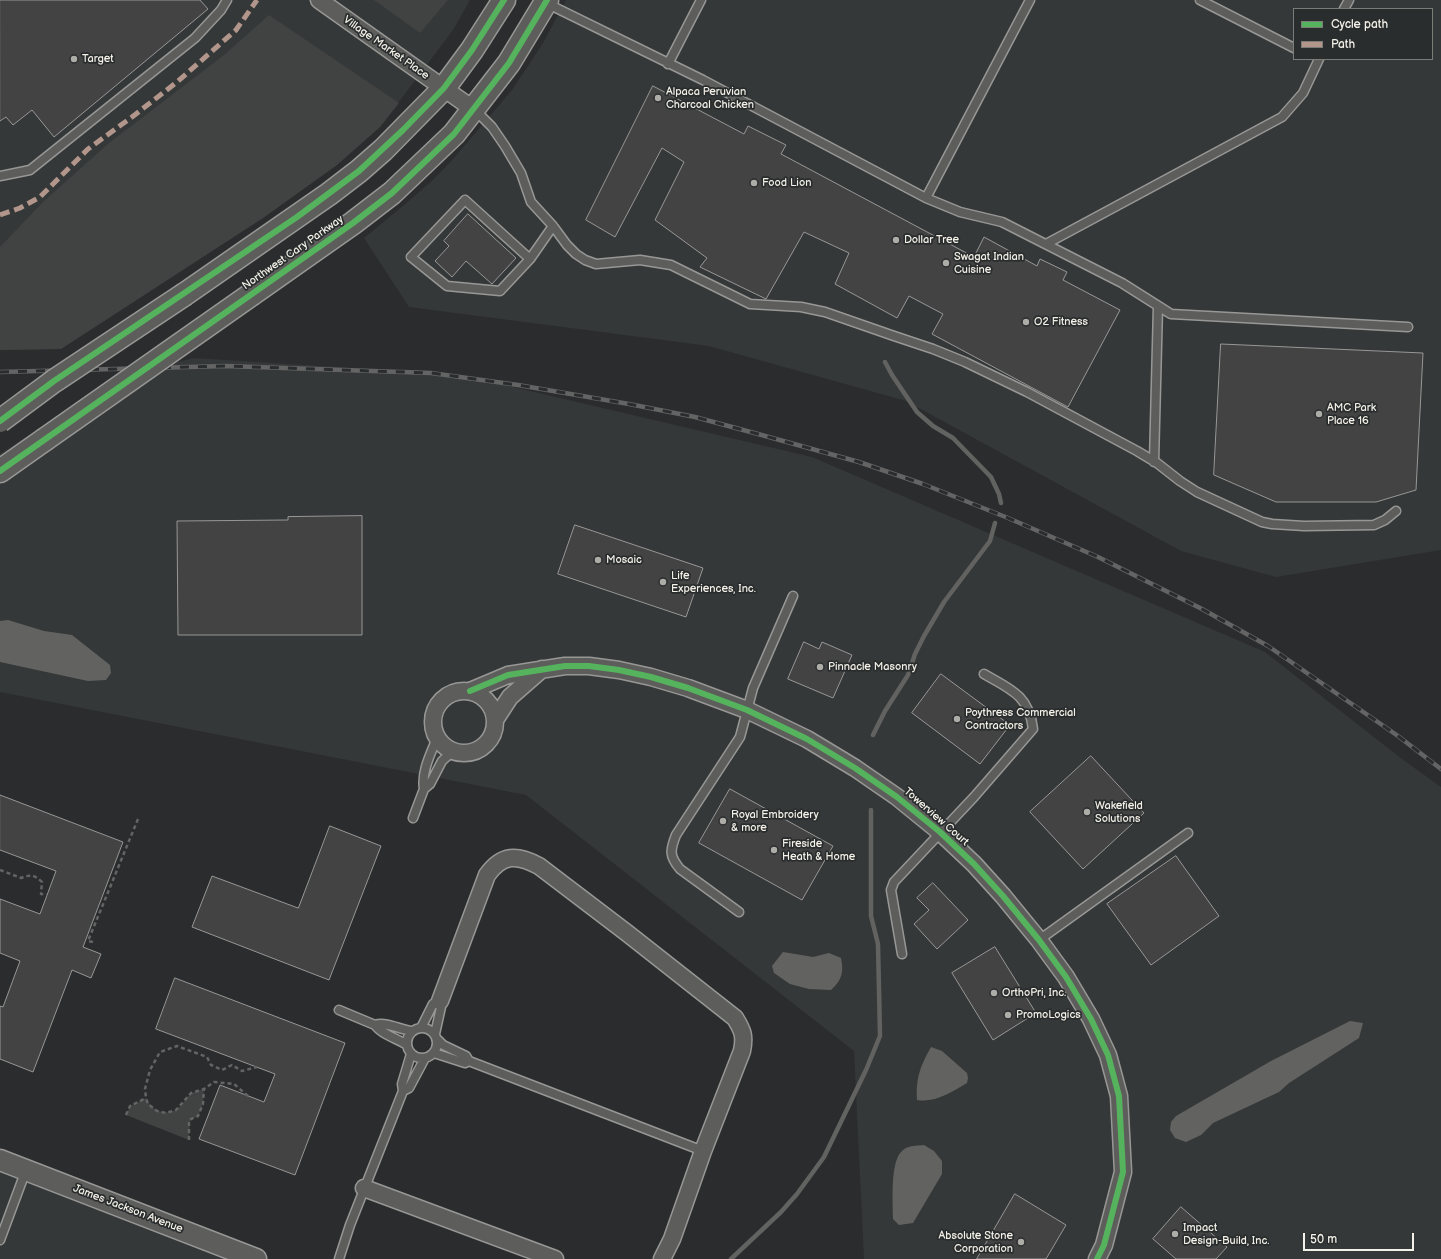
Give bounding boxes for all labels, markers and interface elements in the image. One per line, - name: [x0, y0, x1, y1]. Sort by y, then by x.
- legend: [1293, 8, 1433, 60]
- street label: Village Market Place: [340, 13, 432, 83]
- text: Cycle path: [1331, 17, 1388, 32]
- text: Path: [1331, 37, 1355, 52]
- place label: Target: [82, 52, 114, 66]
- marker: Target: [69, 54, 79, 64]
- place label: Alpaca Peruvian Charcoal Chicken: [666, 85, 754, 111]
- marker: Alpaca Peruvian Charcoal Chicken: [653, 93, 663, 103]
- place label: Food Lion: [762, 176, 811, 190]
- marker: Food Lion: [749, 178, 759, 188]
- street label: Northwest Cary Parkway: [240, 213, 346, 293]
- place label: Dollar Tree: [904, 233, 959, 247]
- marker: Dollar Tree: [891, 235, 901, 245]
- place label: Swagat Indian Cuisine: [954, 250, 1024, 276]
- marker: Swagat Indian Cuisine: [941, 258, 951, 268]
- place label: O2 Fitness: [1034, 315, 1088, 329]
- marker: O2 Fitness: [1021, 317, 1031, 327]
- place label: AMC Park Place 16: [1327, 401, 1376, 427]
- marker: AMC Park Place 16: [1314, 409, 1324, 419]
- place label: Mosaic: [606, 553, 642, 567]
- marker: Mosaic: [593, 555, 603, 565]
- place label: Life Experiences, Inc.: [671, 569, 756, 595]
- marker: Life Experiences, Inc.: [658, 577, 668, 587]
- place label: Pinnacle Masonry: [828, 660, 917, 674]
- marker: Pinnacle Masonry: [815, 662, 825, 672]
- place label: Poythress Commercial Contractors: [965, 706, 1076, 732]
- marker: Poythress Commercial Contractors: [952, 714, 962, 724]
- street label: Towerview Court: [901, 785, 971, 849]
- place label: Wakefield Solutions: [1095, 799, 1143, 825]
- marker: Wakefield Solutions: [1082, 807, 1092, 817]
- place label: Royal Embroidery & more: [731, 808, 819, 834]
- marker: Royal Embroidery & more: [718, 816, 728, 826]
- place label: Fireside Heath & Home: [782, 837, 855, 863]
- marker: Fireside Heath & Home: [769, 845, 779, 855]
- place label: OrthoPri, Inc.: [1002, 986, 1066, 1000]
- marker: OrthoPri, Inc.: [989, 988, 999, 998]
- place label: PromoLogics: [1016, 1008, 1081, 1022]
- marker: PromoLogics: [1003, 1010, 1013, 1020]
- street label: James Jackson Avenue: [71, 1182, 185, 1236]
- place label: Impact Design-Build, Inc.: [1183, 1221, 1269, 1247]
- scale bar: [1305, 1225, 1416, 1251]
- place label: Absolute Stone Corporation: [939, 1229, 1013, 1255]
- marker: Impact Design-Build, Inc.: [1170, 1229, 1180, 1239]
- text: 50 m: [1310, 1232, 1337, 1247]
- marker: Absolute Stone Corporation: [1016, 1237, 1026, 1247]

